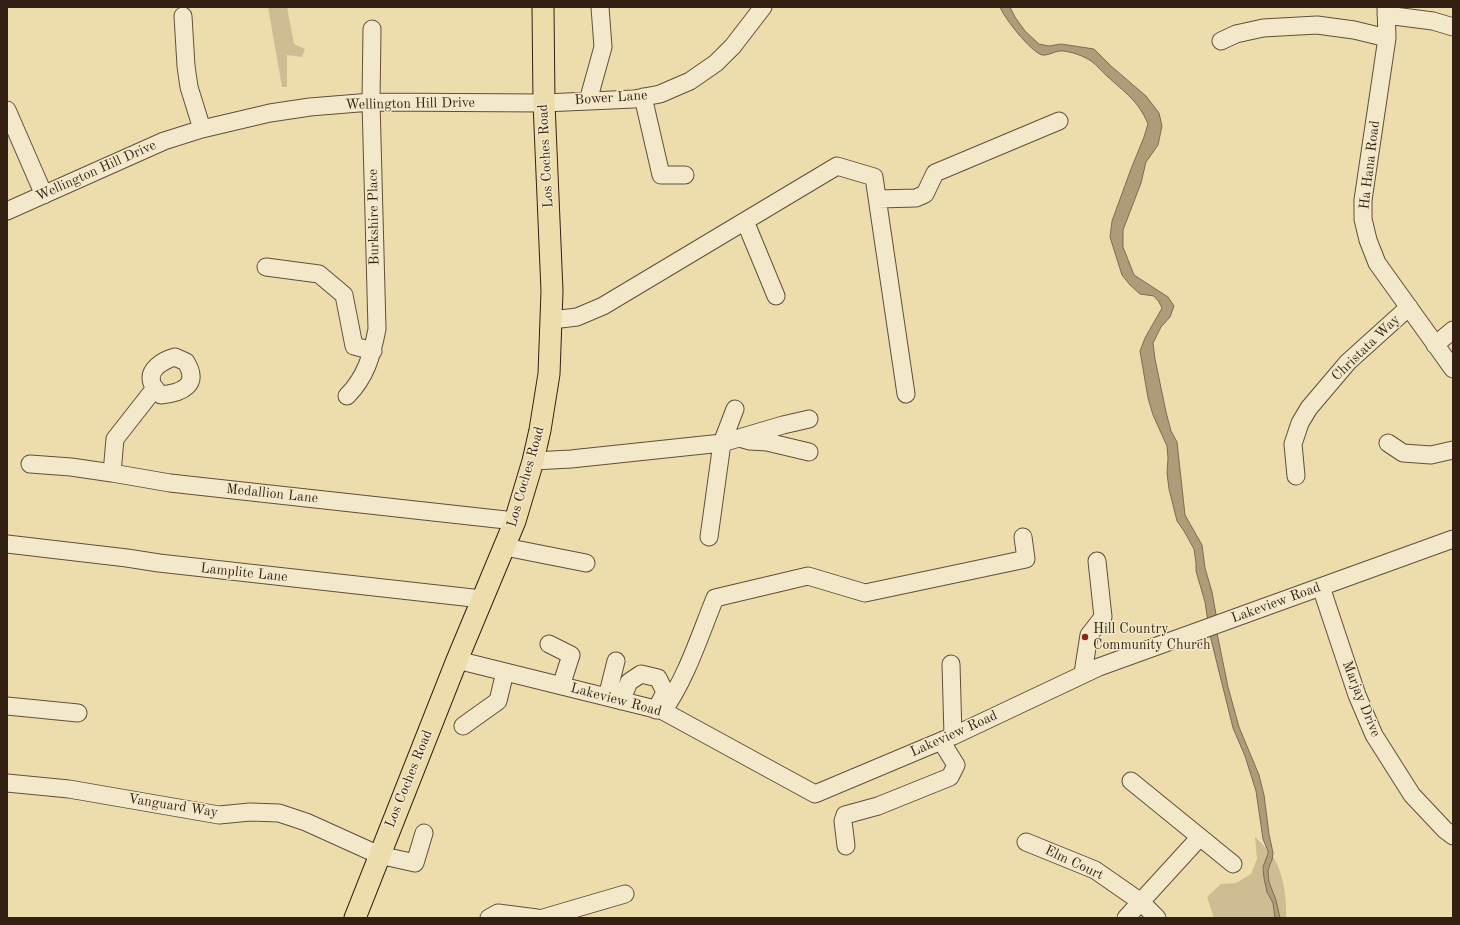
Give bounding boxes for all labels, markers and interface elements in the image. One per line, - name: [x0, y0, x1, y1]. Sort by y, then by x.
- street label: Bower Lane: [574, 87, 648, 109]
- street label: Wellington Hill Drive: [345, 94, 475, 114]
- street label: Los Coches Road: [535, 104, 557, 208]
- street label: Ha Hana Road: [1356, 120, 1384, 210]
- street label: Wellington Hill Drive: [33, 137, 159, 205]
- street label: Burkshire Place: [365, 169, 383, 265]
- street label: Christata Way: [1328, 311, 1404, 385]
- street label: Los Coches Road: [504, 425, 548, 529]
- street label: Medallion Lane: [225, 481, 319, 507]
- street label: Lamplite Lane: [199, 560, 289, 586]
- street label: Lakeview Road: [1229, 579, 1323, 627]
- place label: Hill Country Community Church: [1093, 621, 1211, 654]
- marker: Hill Country Community Church: [1080, 632, 1090, 642]
- street label: Marjay Drive: [1338, 659, 1384, 739]
- street label: Lakeview Road: [569, 680, 663, 720]
- street label: Lakeview Road: [908, 707, 1000, 761]
- street label: Los Coches Road: [382, 728, 436, 830]
- street label: Vanguard Way: [127, 791, 219, 821]
- street label: Elm Court: [1042, 842, 1106, 884]

